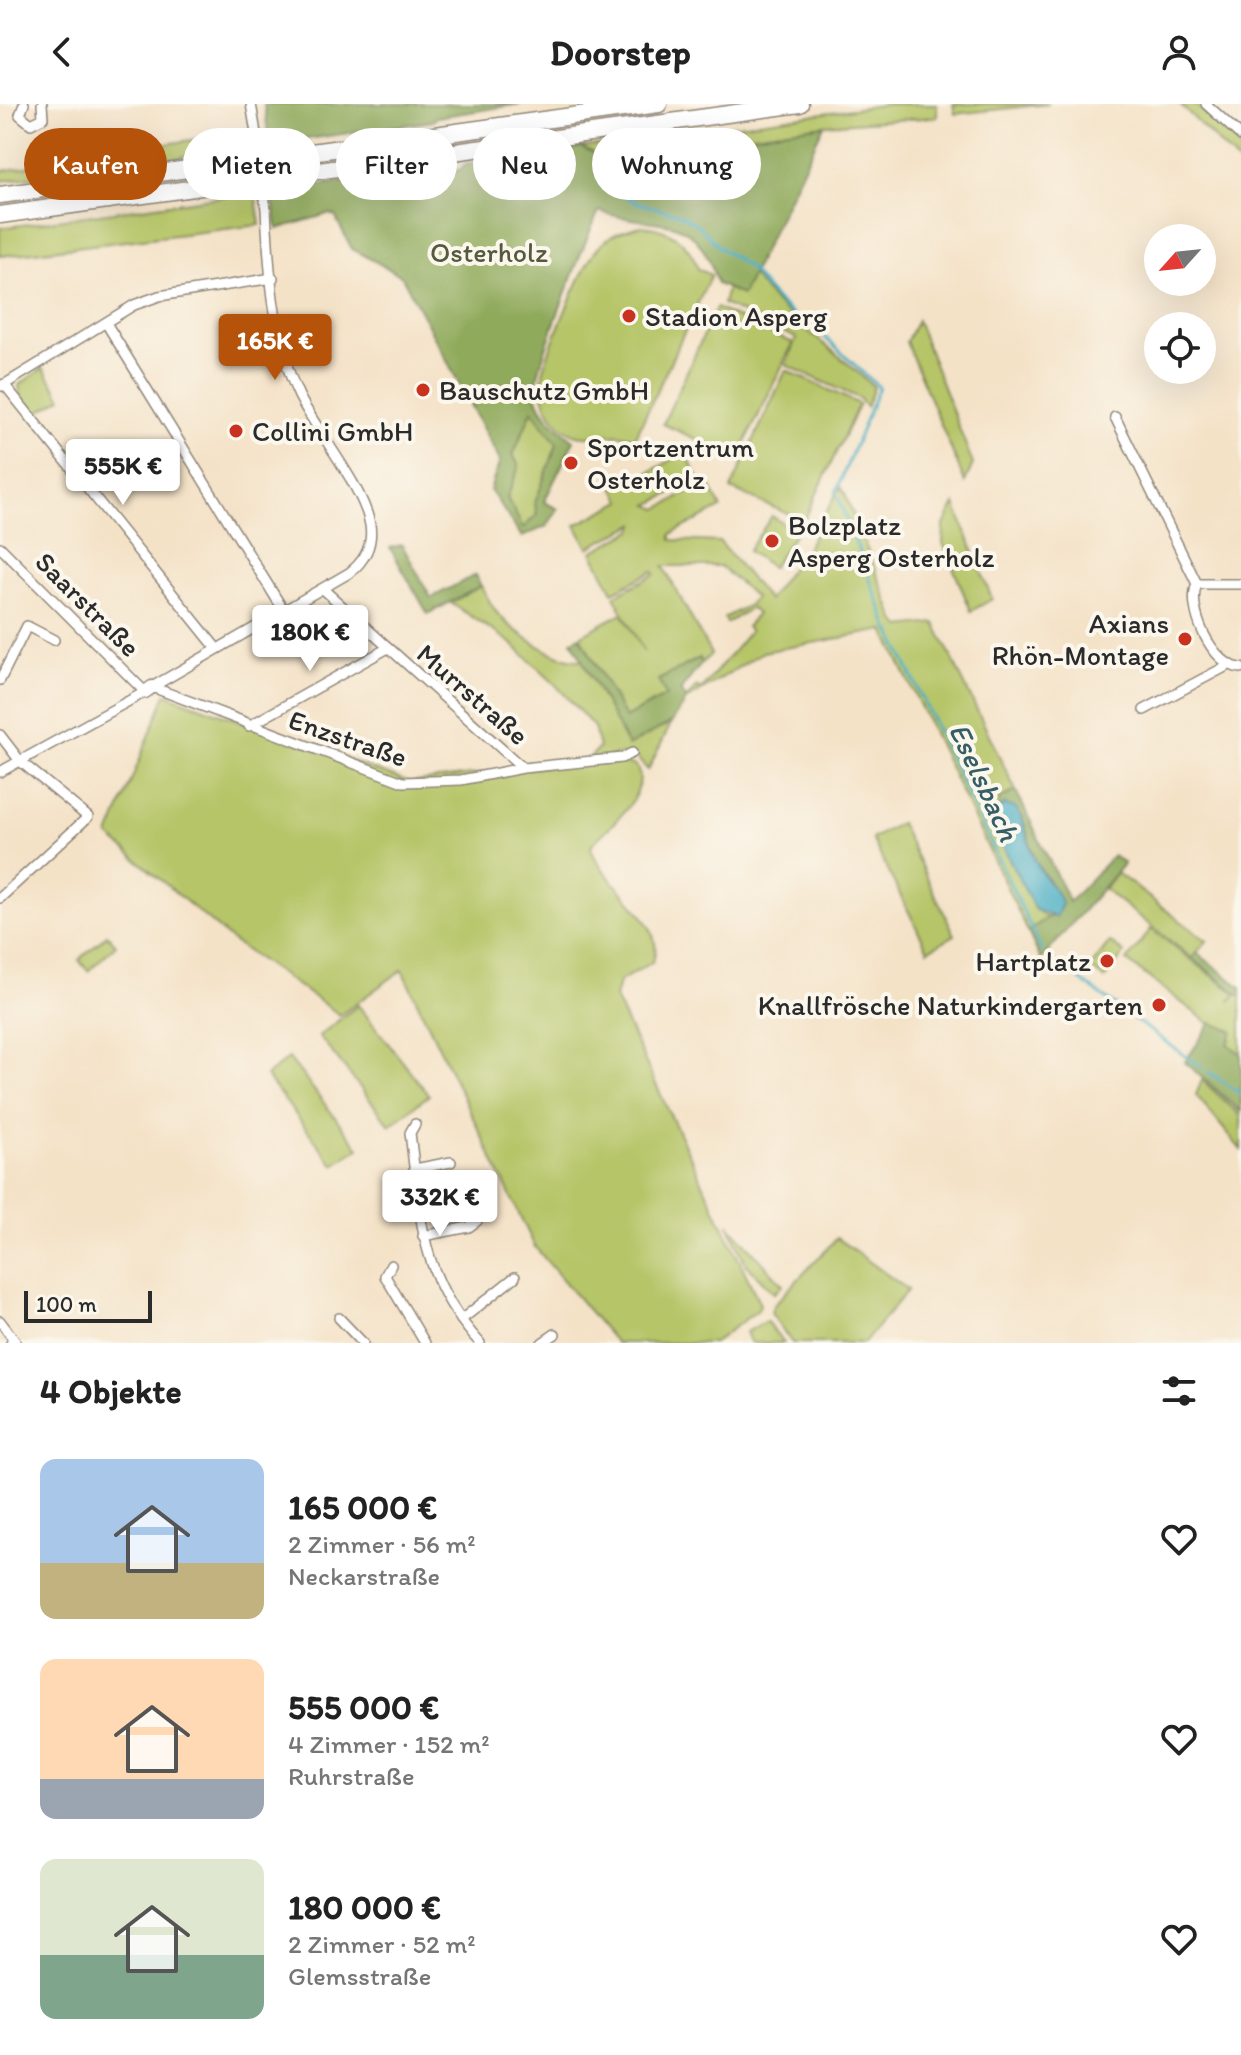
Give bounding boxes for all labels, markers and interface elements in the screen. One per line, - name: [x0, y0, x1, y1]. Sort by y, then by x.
- icon: back: [40, 30, 84, 74]
- icon: person: [1157, 30, 1201, 74]
- text: Doorstep: [550, 31, 691, 74]
- chip: Kaufen: [24, 128, 167, 200]
- chip: Mieten: [183, 128, 320, 200]
- chip: Filter: [336, 128, 457, 200]
- chip: Neu: [473, 128, 576, 200]
- chip: Wohnung: [592, 128, 761, 200]
- north arrow: [1144, 224, 1216, 296]
- map controls: [1144, 224, 1216, 384]
- park label: Osterholz: [430, 235, 548, 269]
- place label: Stadion Asperg: [645, 299, 828, 333]
- marker: Stadion Asperg: [620, 307, 638, 325]
- button: locate: [1144, 312, 1216, 384]
- pin: 165K €: [210, 314, 340, 382]
- text: 165K €: [237, 324, 313, 356]
- place label: Bauschutz GmbH: [439, 373, 649, 407]
- marker: Bauschutz GmbH: [414, 381, 432, 399]
- place label: Collini GmbH: [252, 414, 413, 448]
- marker: Collini GmbH: [227, 422, 245, 440]
- place label: Sportzentrum Osterholz: [587, 430, 754, 496]
- pin: 555K €: [58, 439, 188, 507]
- text: 555K €: [84, 449, 162, 481]
- marker: Sportzentrum Osterholz: [562, 454, 580, 472]
- place label: Bolzplatz Asperg Osterholz: [788, 508, 995, 574]
- marker: Bolzplatz Asperg Osterholz: [763, 532, 781, 550]
- street label: Saarstraße: [28, 544, 148, 664]
- pin: 180K €: [245, 605, 375, 673]
- place label: Axians Rhön-Montage: [992, 606, 1169, 672]
- text: 180K €: [270, 615, 350, 647]
- marker: Axians Rhön-Montage: [1176, 630, 1194, 648]
- street label: Murrstraße: [410, 636, 536, 752]
- street label: Enzstraße: [284, 702, 412, 774]
- water label: Eselsbach: [941, 717, 1028, 847]
- place label: Hartplatz: [975, 944, 1091, 978]
- marker: Hartplatz: [1098, 952, 1116, 970]
- place label: Knallfrösche Naturkindergarten: [758, 988, 1143, 1022]
- marker: Knallfrösche Naturkindergarten: [1150, 996, 1168, 1014]
- pin: 332K €: [375, 1170, 505, 1238]
- text: 332K €: [400, 1180, 480, 1212]
- scale bar: [24, 1287, 152, 1323]
- text: 100 m: [36, 1291, 97, 1318]
- icon: filters: [1157, 1369, 1201, 1413]
- text: 4 Objekte: [40, 1371, 182, 1412]
- text: 165 000 €: [288, 1487, 437, 1528]
- icon: home: [104, 1491, 200, 1587]
- icon: heart: [1157, 1517, 1201, 1561]
- text: 2 Zimmer · 56 m²: [288, 1528, 476, 1560]
- text: Neckarstraße: [288, 1560, 440, 1592]
- text: 555 000 €: [288, 1687, 439, 1728]
- icon: home: [104, 1691, 200, 1787]
- icon: heart: [1157, 1717, 1201, 1761]
- text: 4 Zimmer · 152 m²: [288, 1728, 490, 1760]
- text: Ruhrstraße: [288, 1760, 414, 1792]
- text: 180 000 €: [288, 1887, 441, 1928]
- icon: home: [104, 1891, 200, 1987]
- icon: heart: [1157, 1917, 1201, 1961]
- text: 2 Zimmer · 52 m²: [288, 1928, 476, 1960]
- text: Glemsstraße: [288, 1960, 431, 1992]

